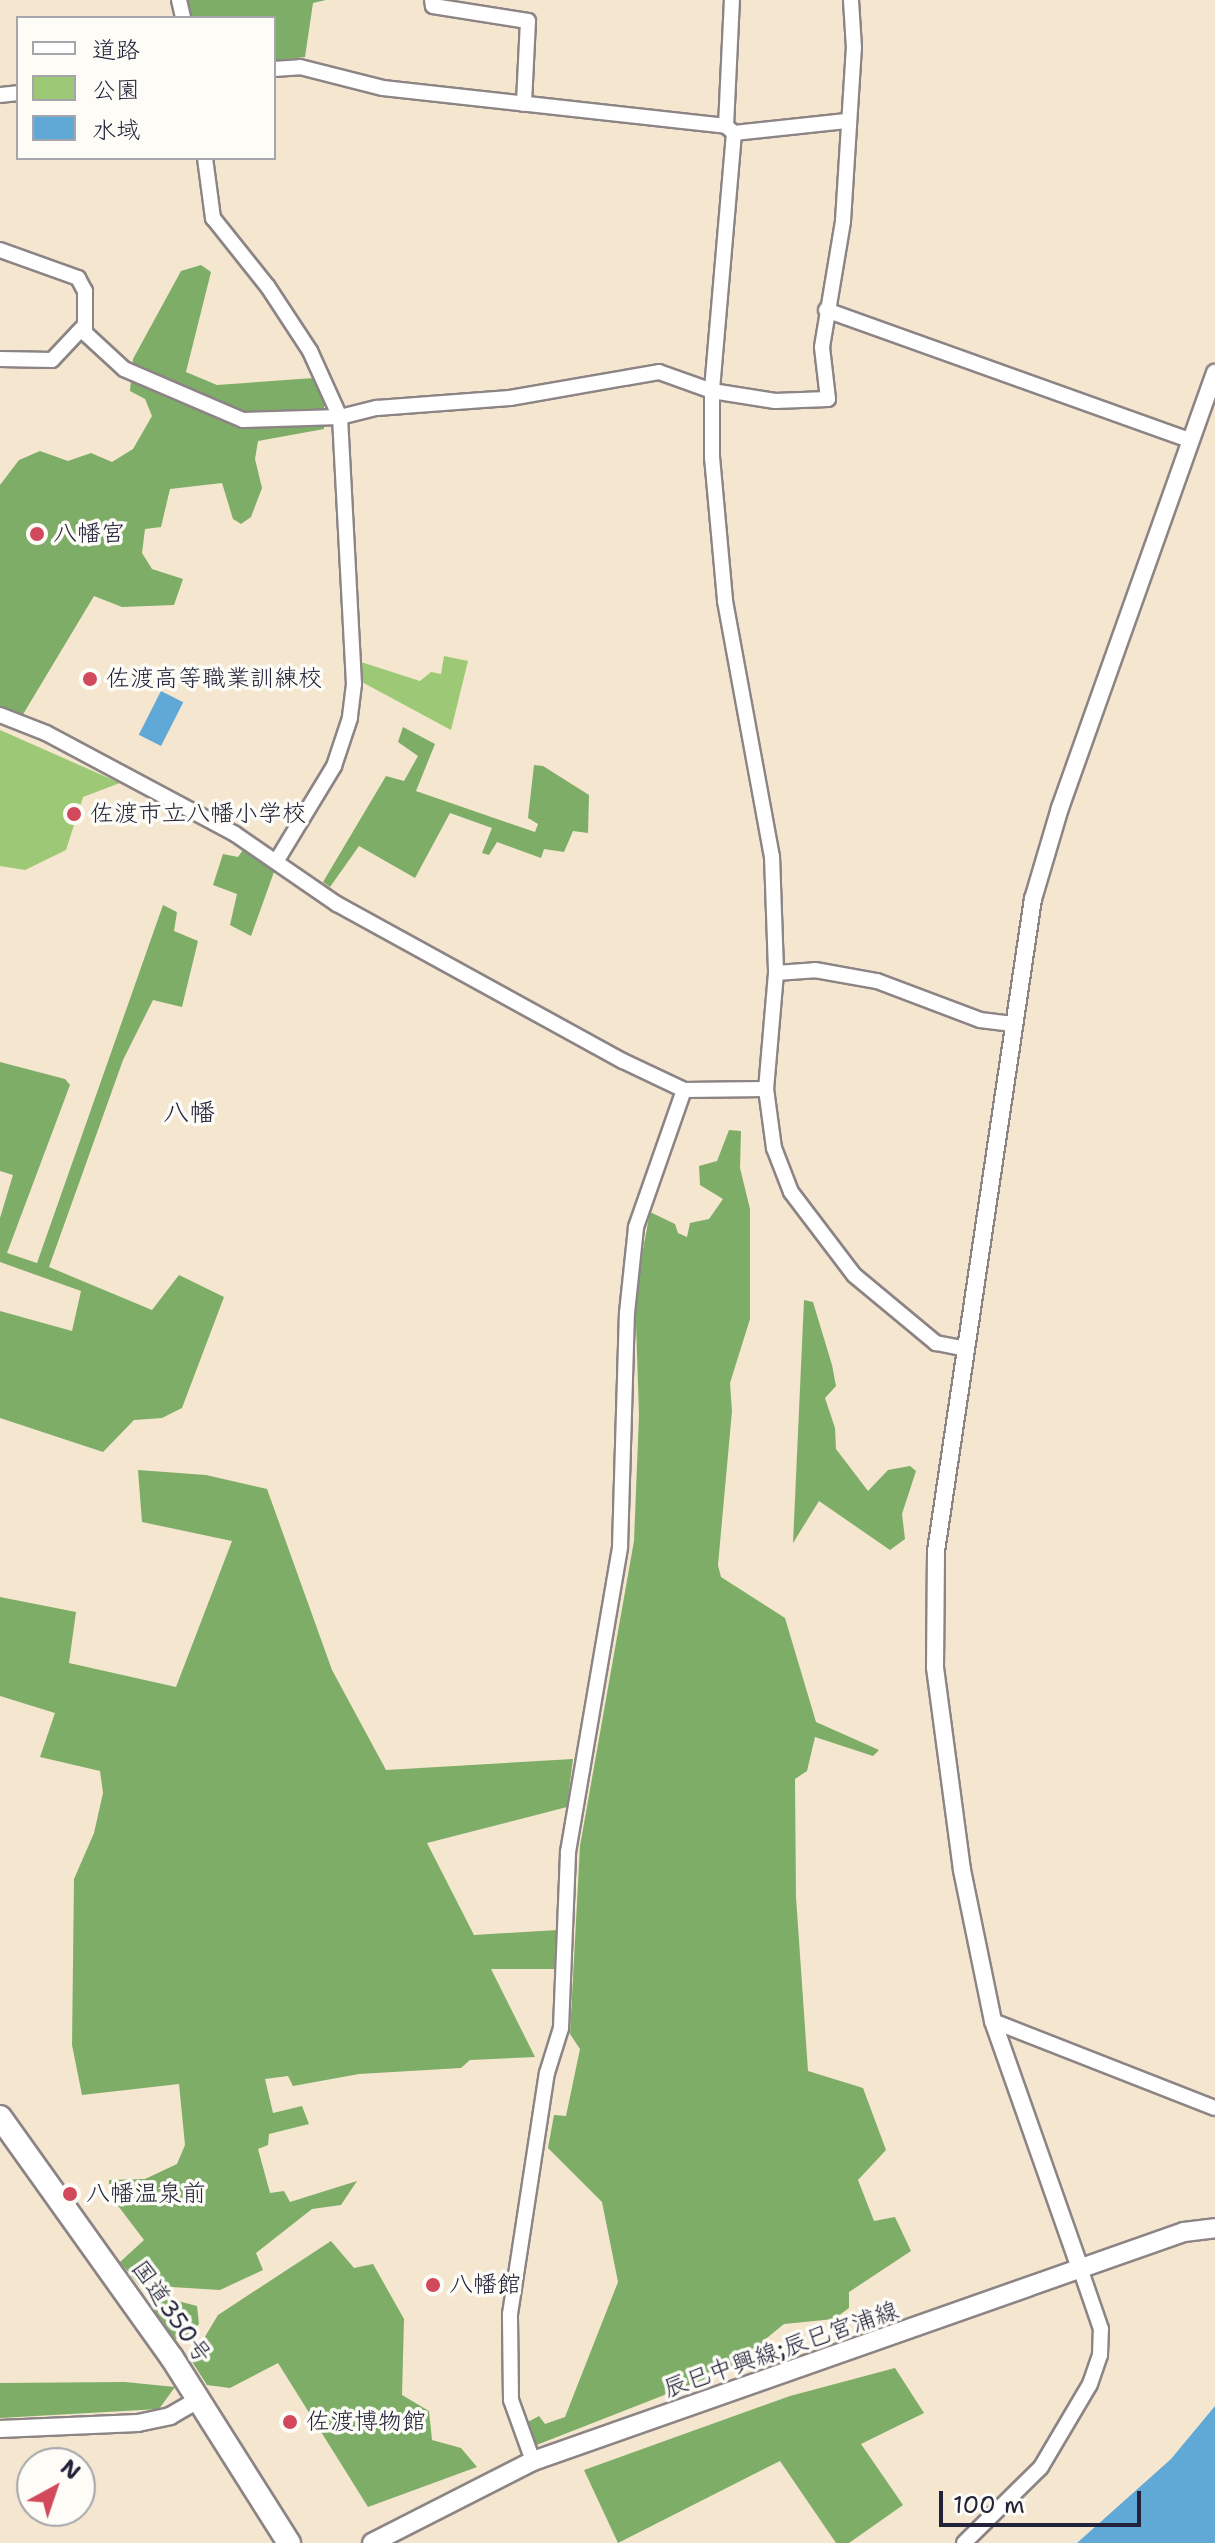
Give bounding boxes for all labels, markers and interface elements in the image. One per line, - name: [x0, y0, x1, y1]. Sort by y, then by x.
- legend: [16, 16, 276, 160]
- text: 道路: [92, 34, 140, 66]
- text: 公園: [92, 74, 140, 106]
- text: 水域: [92, 114, 140, 146]
- place label: 八幡宮: [53, 520, 125, 548]
- marker: 八幡宮: [28, 525, 46, 543]
- place label: 佐渡高等職業訓練校: [106, 665, 322, 693]
- marker: 佐渡高等職業訓練校: [81, 670, 99, 688]
- place label: 佐渡市立八幡小学校: [90, 800, 306, 828]
- marker: 佐渡市立八幡小学校: [65, 805, 83, 823]
- district label: 八幡: [163, 1096, 215, 1128]
- place label: 八幡温泉前: [86, 2180, 206, 2208]
- marker: 八幡温泉前: [61, 2185, 79, 2203]
- street label: 国道350号: [125, 2255, 217, 2369]
- place label: 八幡館: [449, 2271, 521, 2299]
- marker: 八幡館: [424, 2276, 442, 2294]
- street label: 辰巳中興線;辰巳宮浦線: [660, 2296, 902, 2404]
- place label: 佐渡博物館: [306, 2408, 426, 2436]
- marker: 佐渡博物館: [281, 2413, 299, 2431]
- north arrow: [16, 2447, 96, 2527]
- text: N: [54, 2453, 86, 2486]
- scale bar: [943, 2475, 1145, 2525]
- text: 100 m: [953, 2489, 1025, 2521]

